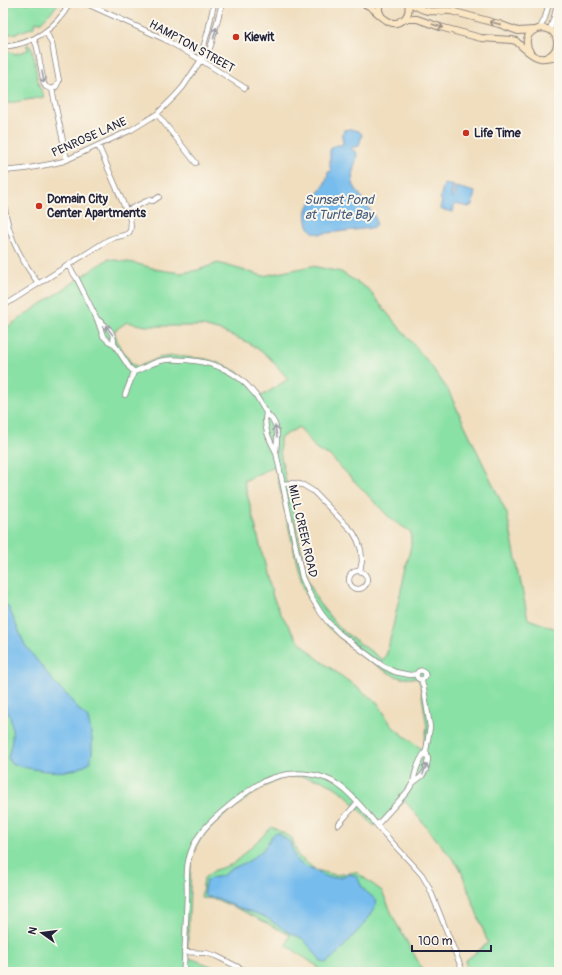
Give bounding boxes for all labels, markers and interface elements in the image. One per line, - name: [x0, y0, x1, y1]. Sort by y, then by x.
- street label: HAMPTON STREET: [146, 17, 237, 76]
- one-way arrow: [489, 19, 502, 26]
- one-way arrow: [431, 23, 444, 30]
- one-way arrow: [212, 27, 219, 40]
- place label: Kiewit: [244, 30, 276, 45]
- marker: Kiewit: [231, 32, 241, 42]
- one-way arrow: [39, 70, 47, 83]
- street label: PENROSE LANE: [49, 114, 129, 161]
- place label: Life Time: [474, 126, 522, 141]
- marker: Life Time: [461, 128, 471, 138]
- place label: Domain City Center Apartments: [47, 192, 146, 221]
- water label: Sunset Pond at Turlte Bay: [304, 192, 375, 223]
- marker: Domain City Center Apartments: [34, 201, 44, 211]
- one-way arrow: [105, 324, 113, 335]
- one-way arrow: [272, 425, 280, 438]
- street label: MILL CREEK ROAD: [285, 483, 321, 579]
- one-way arrow: [421, 764, 429, 776]
- north arrow: [22, 913, 62, 953]
- text: N: [26, 925, 40, 936]
- scale bar: [412, 927, 491, 953]
- text: 100 m: [418, 934, 453, 949]

